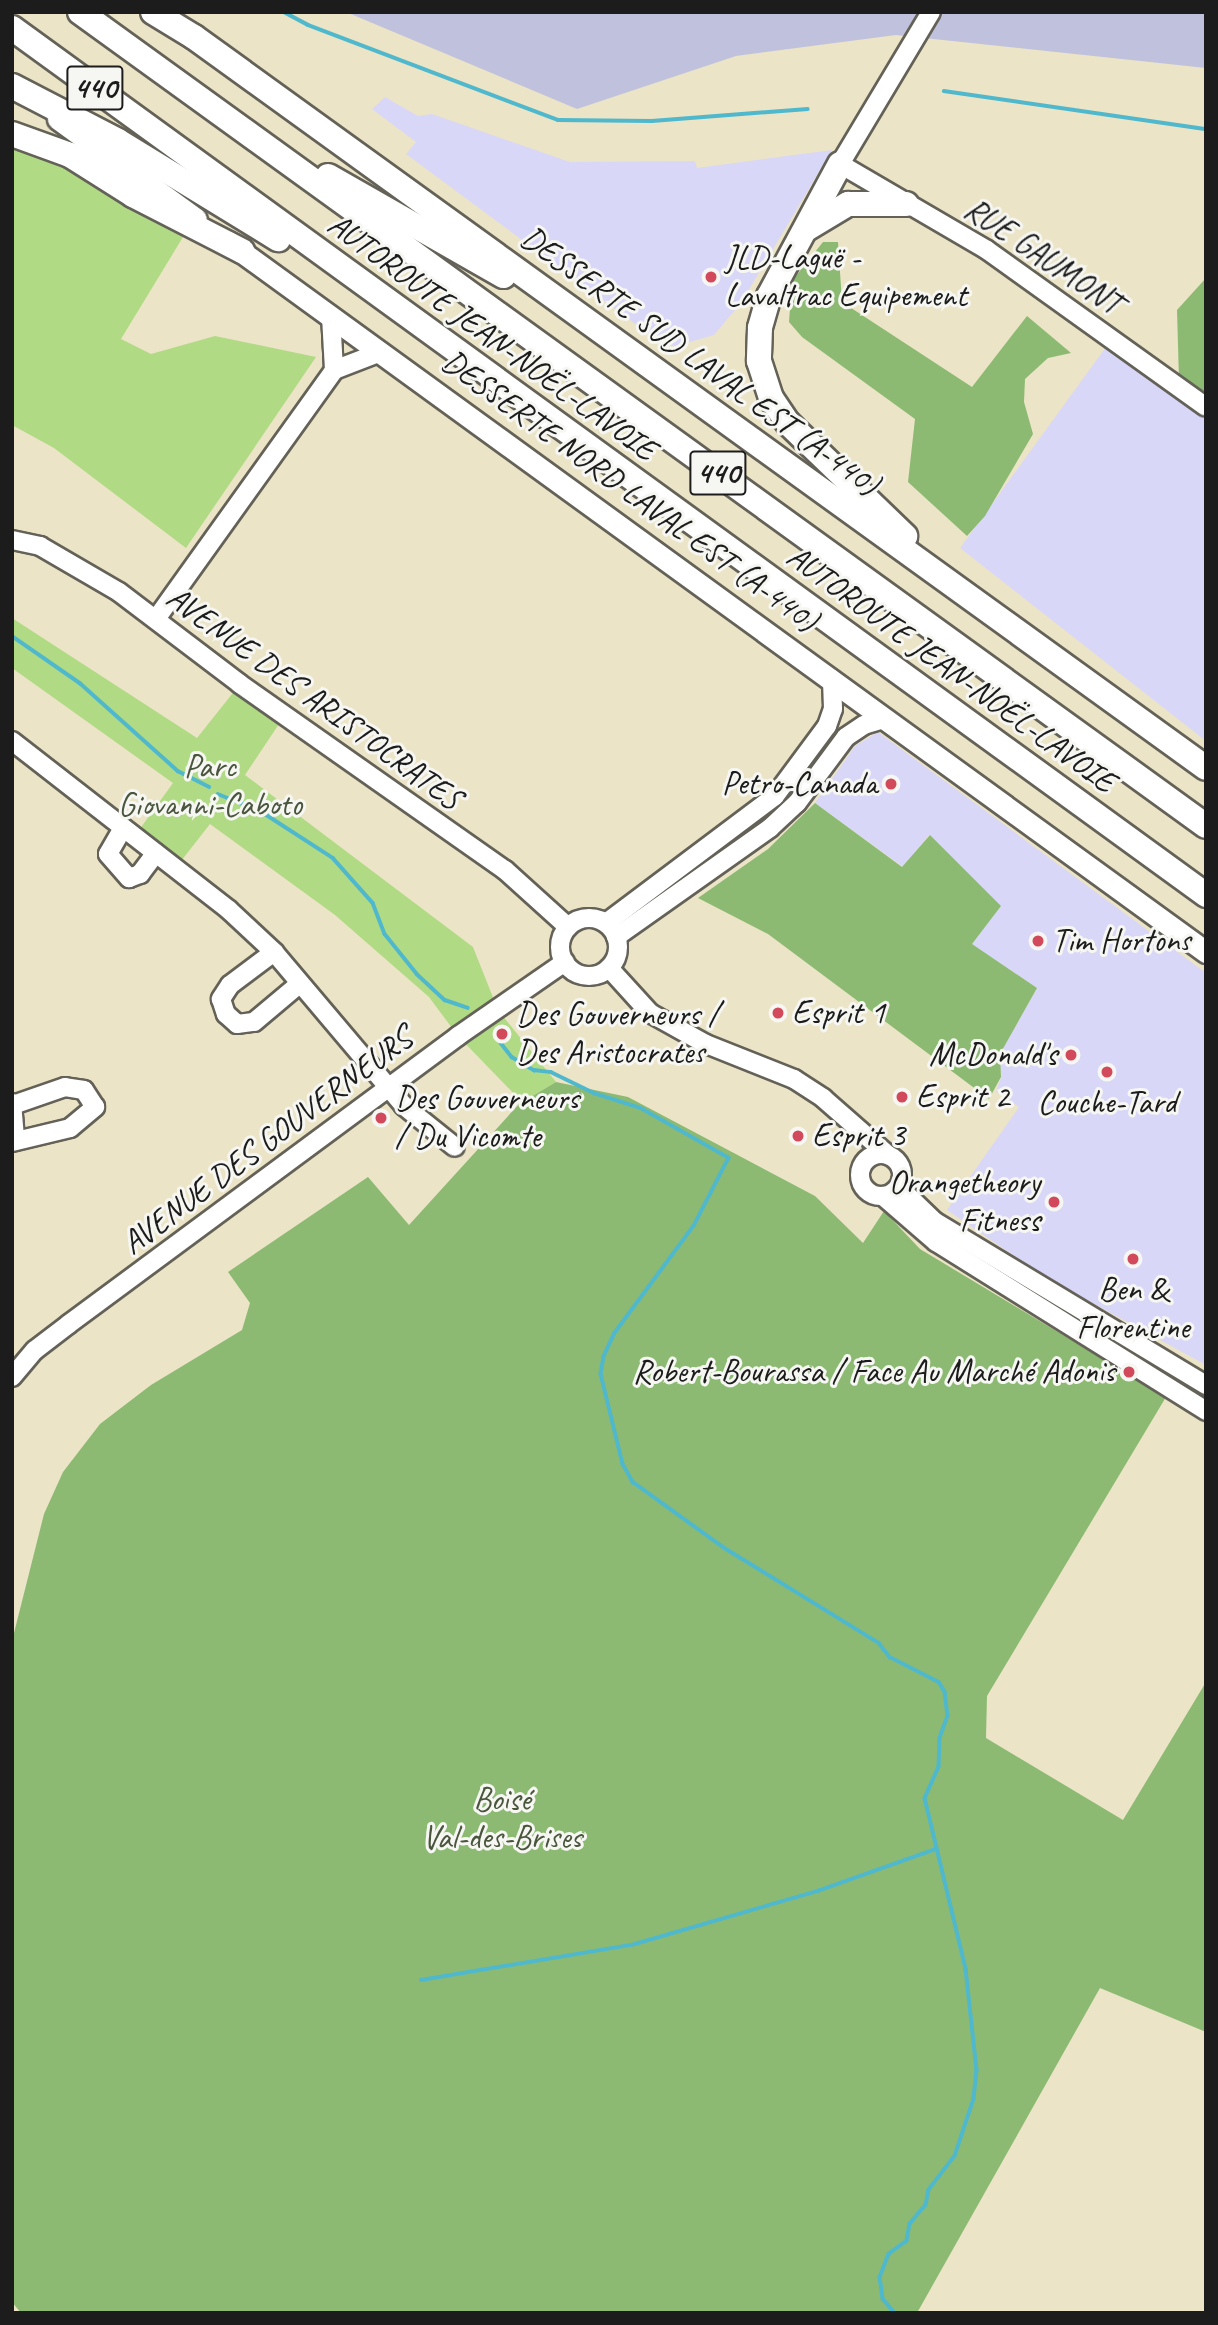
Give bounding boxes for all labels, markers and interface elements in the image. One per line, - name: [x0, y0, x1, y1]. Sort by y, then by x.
- road number: 440: [65, 60, 125, 116]
- street label: RUE GAUMONT: [957, 189, 1129, 323]
- street label: AUTOROUTE JEAN-NOËL-LAVOIE: [320, 205, 664, 469]
- street label: DESSERTE SUD LAVAL EST (A-440): [514, 218, 886, 504]
- place label: JLD-Laguë - Lavaltrac Equipement: [725, 238, 965, 316]
- marker: JLD-Laguë - Lavaltrac Equipement: [703, 269, 719, 285]
- street label: DESSERTE NORD LAVAL EST (A-440): [435, 342, 825, 640]
- road number: 440: [688, 444, 748, 502]
- street label: AUTOROUTE JEAN-NOËL-LAVOIE: [779, 537, 1123, 801]
- street label: AVENUE DES ARISTOCRATES: [157, 576, 471, 820]
- park label: Parc Giovanni-Caboto: [118, 747, 302, 825]
- place label: Petro-Canada: [722, 764, 877, 804]
- marker: Petro-Canada: [883, 776, 899, 792]
- place label: Tim Hortons: [1052, 921, 1191, 961]
- marker: Tim Hortons: [1030, 933, 1046, 949]
- place label: Esprit 1: [792, 993, 885, 1033]
- place label: Des Gouverneurs / Des Aristocrates: [516, 995, 719, 1073]
- marker: Esprit 1: [770, 1005, 786, 1021]
- street label: AVENUE DES GOUVERNEURS: [115, 1019, 419, 1263]
- marker: Des Gouverneurs / Des Aristocrates: [494, 1026, 510, 1042]
- place label: McDonald's: [929, 1035, 1057, 1075]
- marker: McDonald's: [1063, 1047, 1079, 1063]
- marker: Couche-Tard: [1099, 1064, 1115, 1080]
- place label: Esprit 2: [916, 1077, 1009, 1117]
- place label: Des Gouverneurs / Du Vicomte: [395, 1079, 579, 1157]
- place label: Couche-Tard: [1037, 1083, 1177, 1123]
- marker: Esprit 2: [894, 1089, 910, 1105]
- marker: Des Gouverneurs / Du Vicomte: [373, 1110, 389, 1126]
- place label: Esprit 3: [812, 1116, 905, 1156]
- marker: Esprit 3: [790, 1128, 806, 1144]
- place label: Orangetheory Fitness: [889, 1163, 1040, 1241]
- marker: Orangetheory Fitness: [1046, 1194, 1062, 1210]
- marker: Ben & Florentine: [1125, 1251, 1141, 1267]
- place label: Ben & Florentine: [1077, 1270, 1189, 1348]
- place label: Robert-Bourassa / Face Au Marché Adonis: [633, 1352, 1115, 1392]
- marker: Robert-Bourassa / Face Au Marché Adonis: [1121, 1364, 1137, 1380]
- park label: Boisé Val-des-Brises: [422, 1780, 582, 1858]

